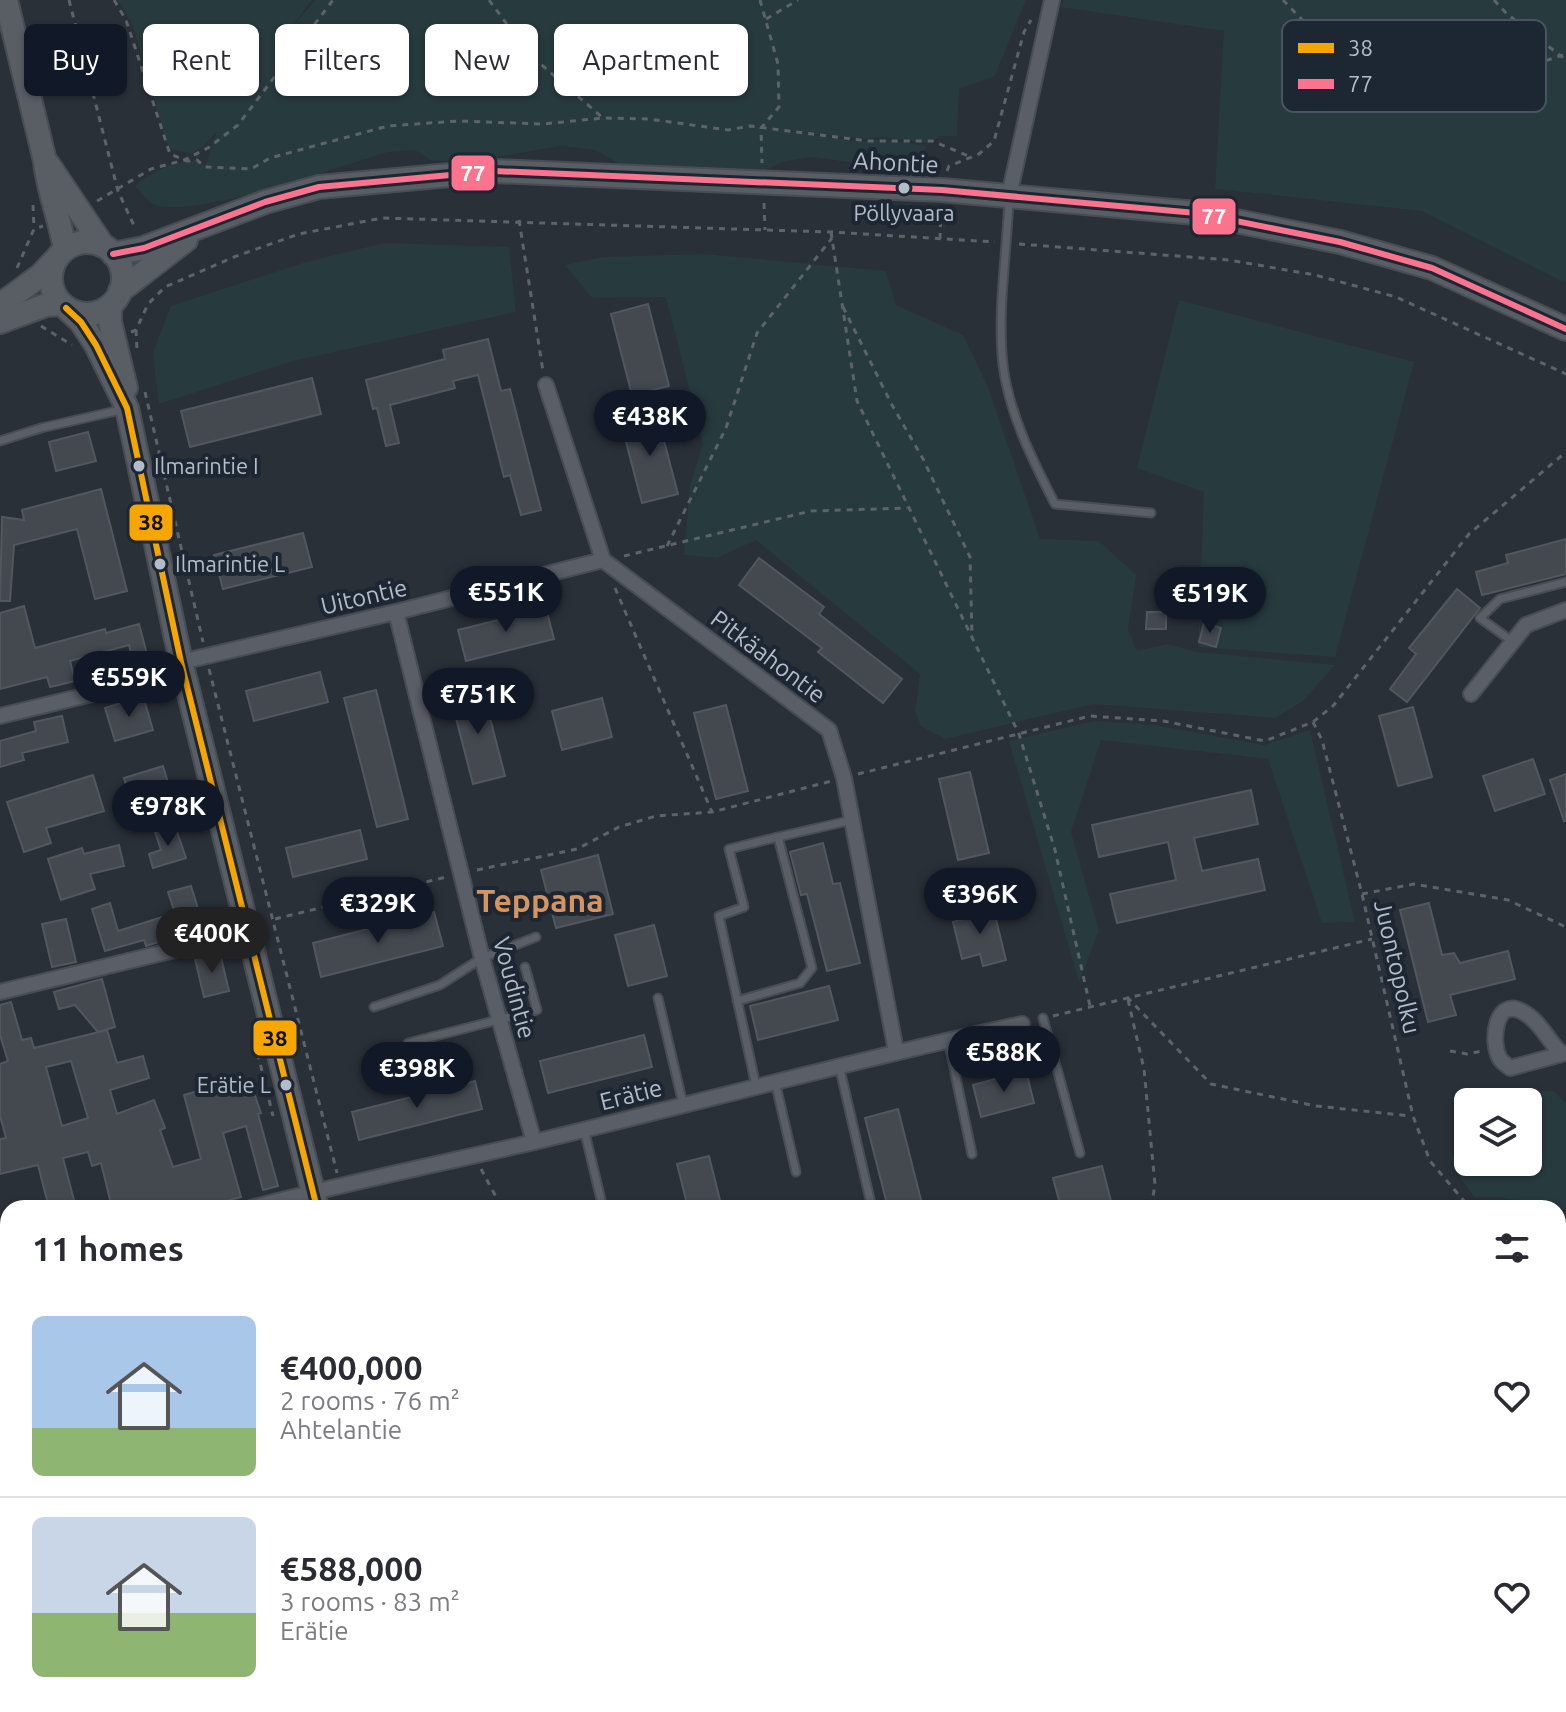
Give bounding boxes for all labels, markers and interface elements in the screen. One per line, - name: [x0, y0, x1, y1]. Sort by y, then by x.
- legend: [1282, 20, 1546, 112]
- chip: Buy: [24, 24, 127, 96]
- chip: Rent: [143, 24, 259, 96]
- chip: Filters: [275, 24, 409, 96]
- chip: New: [425, 24, 538, 96]
- chip: Apartment: [554, 24, 748, 96]
- text: 38: [1348, 35, 1373, 60]
- text: 77: [1348, 71, 1373, 96]
- street label: Ahontie: [853, 147, 939, 178]
- line badge: 77: [450, 154, 496, 192]
- text: 77: [461, 160, 485, 185]
- marker: Pöllyvaara: [896, 180, 912, 196]
- line badge: 77: [1191, 197, 1237, 236]
- place label: Pöllyvaara: [853, 200, 955, 225]
- text: 77: [1202, 203, 1226, 228]
- pin: €438K: [594, 390, 706, 458]
- text: €438K: [612, 401, 688, 430]
- place label: Ilmarintie I: [154, 453, 259, 478]
- marker: Ilmarintie I: [131, 458, 147, 474]
- line badge: 38: [128, 503, 174, 542]
- text: 38: [139, 509, 163, 534]
- place label: Ilmarintie L: [175, 551, 285, 576]
- marker: Ilmarintie L: [152, 556, 168, 572]
- pin: €551K: [450, 566, 562, 634]
- pin: €519K: [1154, 567, 1266, 635]
- street label: Uitontie: [318, 573, 410, 620]
- text: €551K: [468, 577, 544, 606]
- text: €519K: [1172, 578, 1248, 607]
- street label: Pitkäahontie: [706, 605, 831, 708]
- pin: €559K: [73, 651, 185, 719]
- text: €559K: [91, 662, 167, 691]
- pin: €751K: [422, 668, 534, 736]
- text: €751K: [440, 679, 516, 708]
- pin: €978K: [112, 780, 224, 848]
- text: €978K: [130, 791, 206, 820]
- pin: €396K: [924, 868, 1036, 936]
- pin: €329K: [322, 877, 434, 945]
- text: €396K: [942, 879, 1018, 908]
- district label: Teppana: [476, 882, 604, 918]
- text: €329K: [340, 888, 416, 917]
- street label: Juontopolku: [1369, 897, 1426, 1037]
- pin: €400K: [156, 907, 268, 975]
- text: €400K: [174, 918, 250, 947]
- street label: Voudintie: [488, 934, 541, 1042]
- line badge: 38: [252, 1019, 298, 1057]
- text: 38: [263, 1025, 287, 1050]
- pin: €588K: [948, 1026, 1060, 1094]
- text: €588K: [966, 1037, 1042, 1066]
- pin: €398K: [361, 1042, 473, 1110]
- text: €398K: [379, 1053, 455, 1082]
- place label: Erätie L: [197, 1072, 271, 1097]
- street label: Erätie: [597, 1074, 665, 1115]
- marker: Erätie L: [278, 1077, 294, 1093]
- map controls: [1454, 1088, 1542, 1176]
- button: layers: [1454, 1088, 1542, 1176]
- icon: filters: [1490, 1226, 1534, 1270]
- text: 11 homes: [32, 1229, 184, 1267]
- icon: home: [96, 1348, 192, 1444]
- text: €400,000: [280, 1348, 423, 1386]
- icon: heart: [1490, 1374, 1534, 1418]
- text: 2 rooms · 76 m²: [280, 1386, 460, 1415]
- text: Ahtelantie: [280, 1415, 402, 1444]
- icon: home: [96, 1549, 192, 1645]
- text: €588,000: [280, 1549, 423, 1587]
- icon: heart: [1490, 1575, 1534, 1619]
- text: 3 rooms · 83 m²: [280, 1587, 460, 1616]
- text: Erätie: [280, 1616, 349, 1645]

